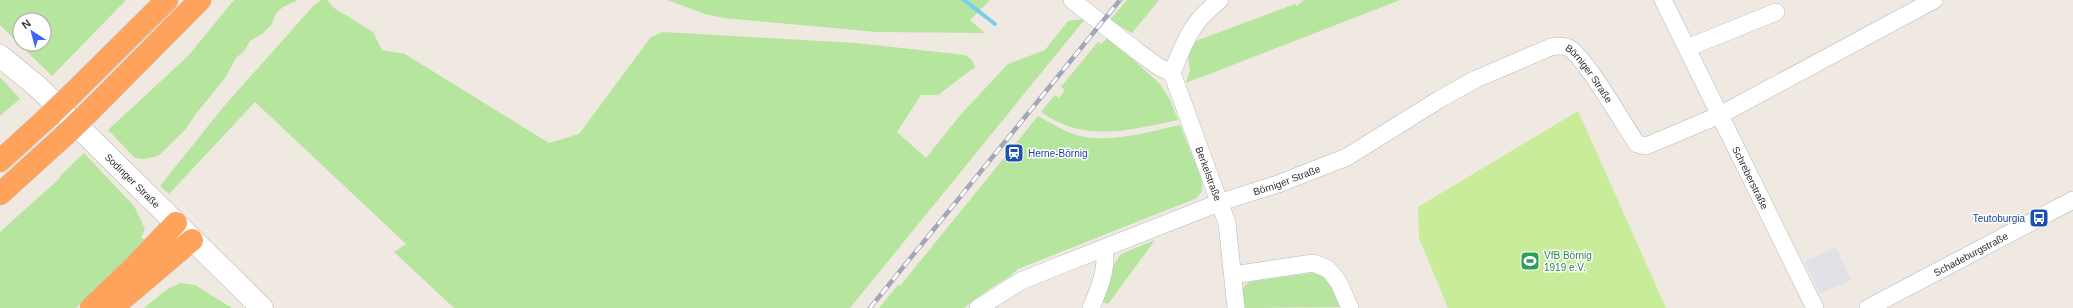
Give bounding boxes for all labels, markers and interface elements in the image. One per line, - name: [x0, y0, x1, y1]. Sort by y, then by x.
- north arrow: [12, 12, 52, 52]
- text: N: [19, 17, 33, 31]
- street label: Börniger Straße: [1564, 42, 1615, 105]
- station icon: Herne-Börnig: [1003, 142, 1025, 164]
- street label: Schreberstraße: [1730, 144, 1771, 211]
- street label: Berkelstraße: [1194, 145, 1224, 203]
- place label: Herne-Börnig: [1028, 148, 1087, 159]
- street label: Sodinger Straße: [103, 151, 163, 210]
- street label: Börniger Straße: [1252, 162, 1322, 197]
- bus stop icon: Teutoburgia: [2028, 207, 2050, 229]
- place label: Teutoburgia: [1973, 213, 2025, 224]
- street label: Schadeburgstraße: [1932, 230, 2010, 278]
- sports icon: VfB Börnig 1919 e.V.: [1519, 250, 1541, 272]
- place label: VfB Börnig 1919 e.V.: [1544, 250, 1592, 273]

